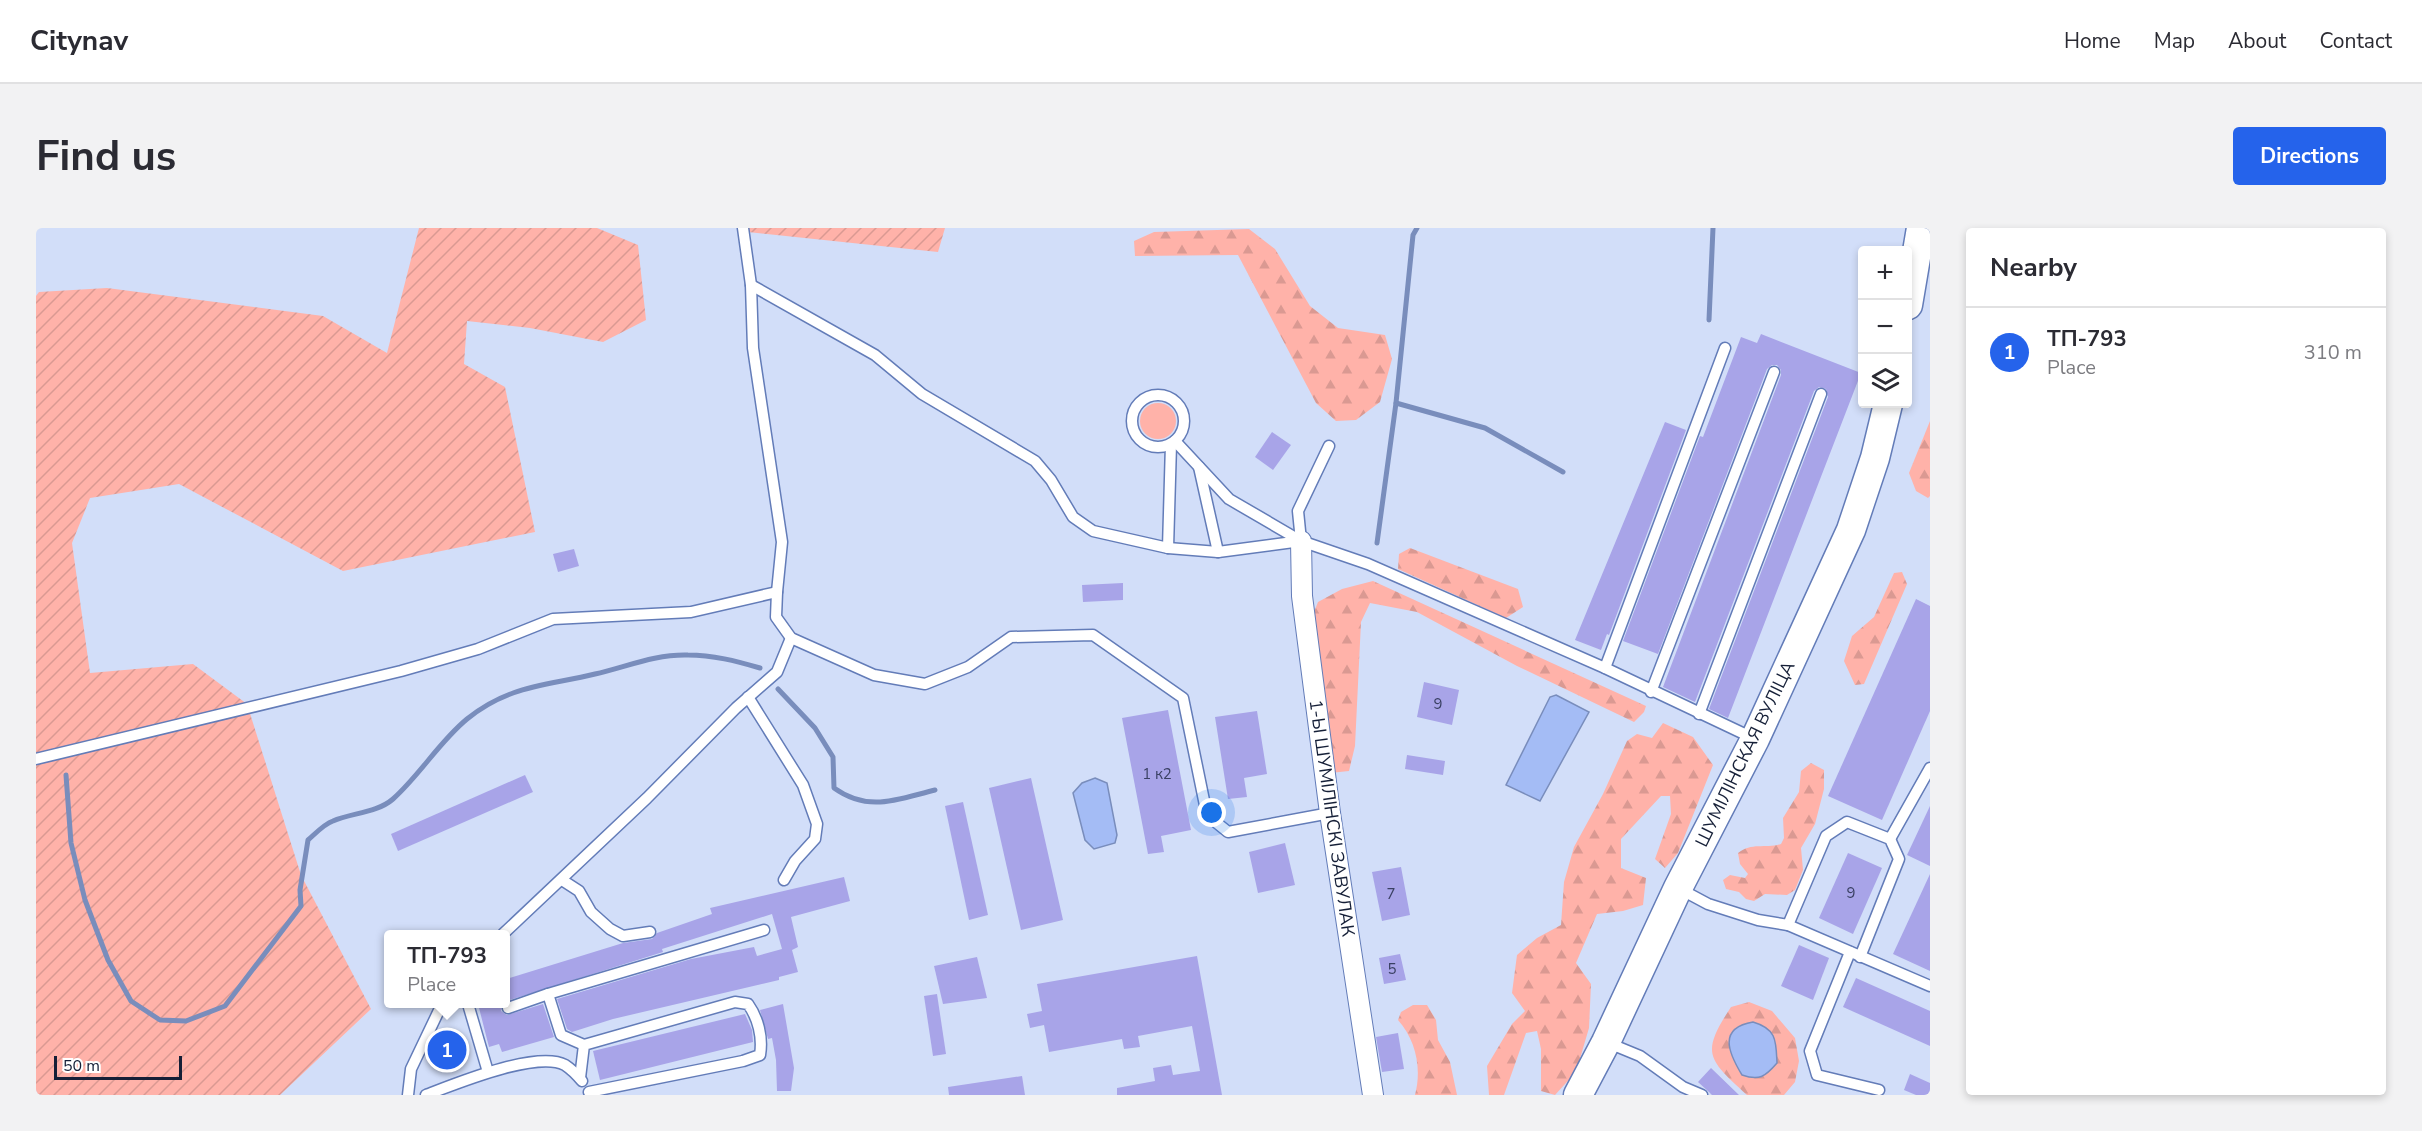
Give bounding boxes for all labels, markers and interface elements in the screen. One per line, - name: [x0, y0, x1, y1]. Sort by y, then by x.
- text: Citynav: [30, 22, 128, 60]
- text: Home: [2064, 27, 2121, 55]
- text: Map: [2154, 27, 2195, 55]
- text: About: [2228, 27, 2286, 55]
- text: Contact: [2319, 27, 2392, 55]
- button: Directions: [2233, 127, 2386, 185]
- text: Find us: [36, 128, 176, 185]
- map controls: [1858, 246, 1912, 408]
- button: +: [1858, 246, 1912, 300]
- text: Nearby: [1990, 250, 2077, 285]
- button: −: [1858, 300, 1912, 354]
- text: ТП-793: [2047, 324, 2127, 354]
- text: 1: [2004, 339, 2016, 366]
- text: 310 m: [2304, 339, 2362, 366]
- button: layers: [1858, 354, 1912, 408]
- text: Place: [2047, 354, 2096, 381]
- street label: ШУМІЛІНСКАЯ ВУЛІЦА: [1690, 657, 1800, 851]
- house number: 9: [1433, 694, 1443, 714]
- street label: 1-Ы ШУМІЛІНСКІ ЗАВУЛАК: [1303, 698, 1361, 939]
- house number: 1 к2: [1142, 764, 1172, 784]
- your location: [1197, 798, 1226, 827]
- house number: 9: [1846, 883, 1856, 903]
- house number: 7: [1386, 884, 1396, 904]
- popup: [384, 930, 510, 1008]
- text: ТП-793: [407, 941, 487, 971]
- house number: 5: [1387, 959, 1397, 979]
- text: Place: [407, 971, 456, 998]
- pin: 1: [428, 1028, 466, 1072]
- scale bar: [54, 1053, 182, 1080]
- text: 50 m: [63, 1055, 100, 1077]

